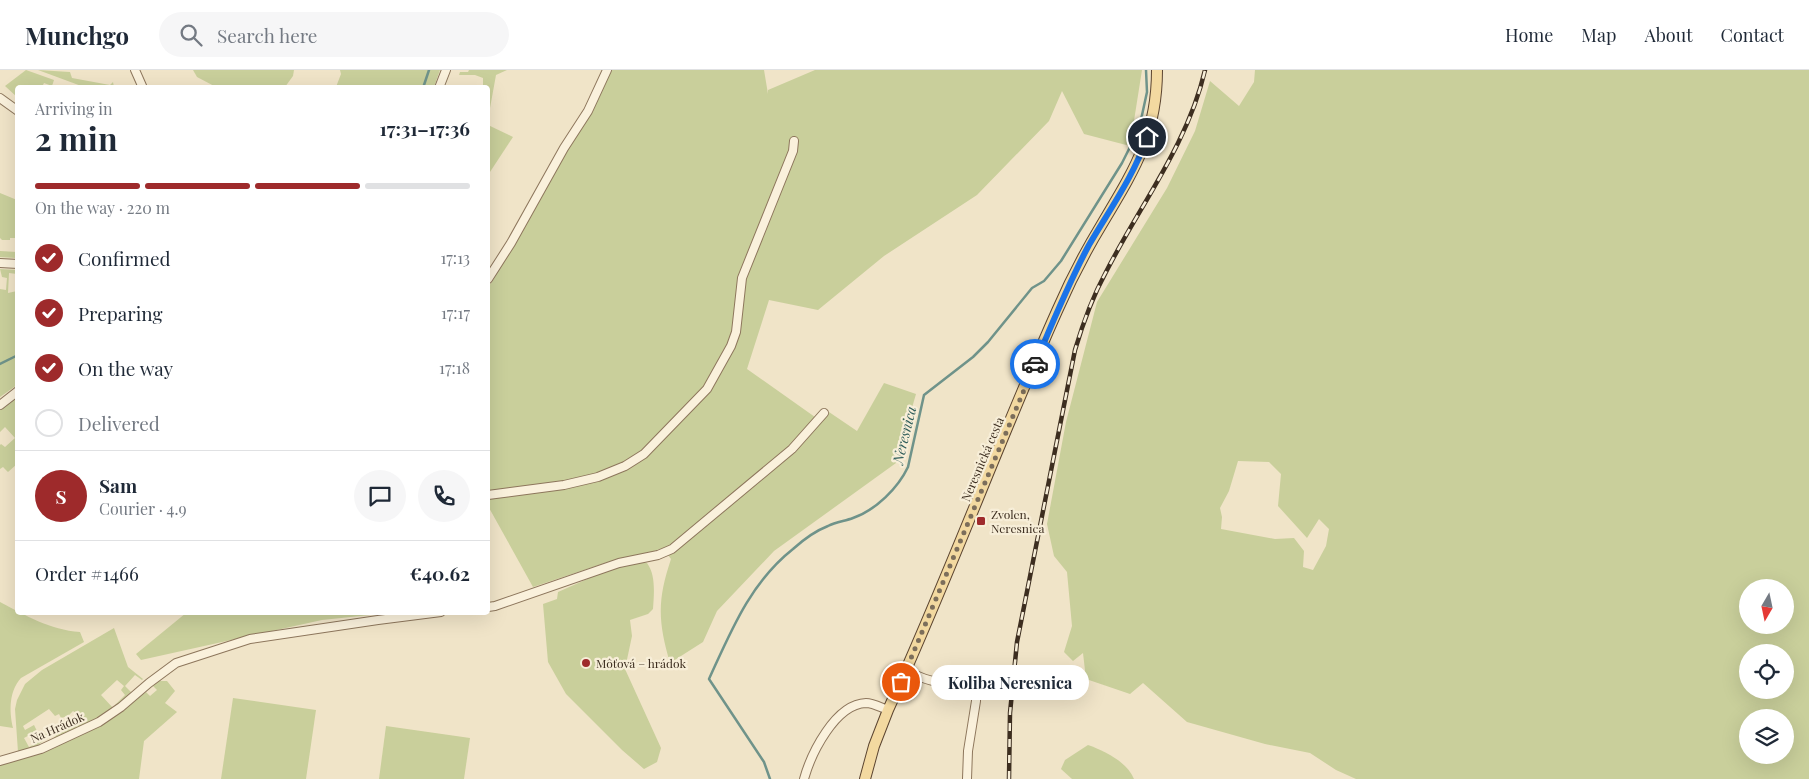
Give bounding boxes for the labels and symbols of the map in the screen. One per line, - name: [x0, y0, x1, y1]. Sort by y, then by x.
- pin: [1126, 116, 1168, 158]
- courier: [1010, 339, 1060, 389]
- water label: Neresnica: [887, 404, 920, 468]
- street label: Neresnická cesta: [957, 414, 1007, 504]
- place label: Zvolen, Neresnica: [991, 506, 1044, 536]
- marker: Zvolen, Neresnica: [975, 515, 987, 527]
- north arrow: [1739, 579, 1794, 634]
- place label: Môťová – hrádok: [596, 655, 686, 671]
- marker: Môťová – hrádok: [580, 657, 592, 669]
- pin: [880, 661, 922, 703]
- callout: Koliba Neresnica: [931, 664, 1088, 700]
- street label: Na Hrádok: [27, 708, 87, 746]

